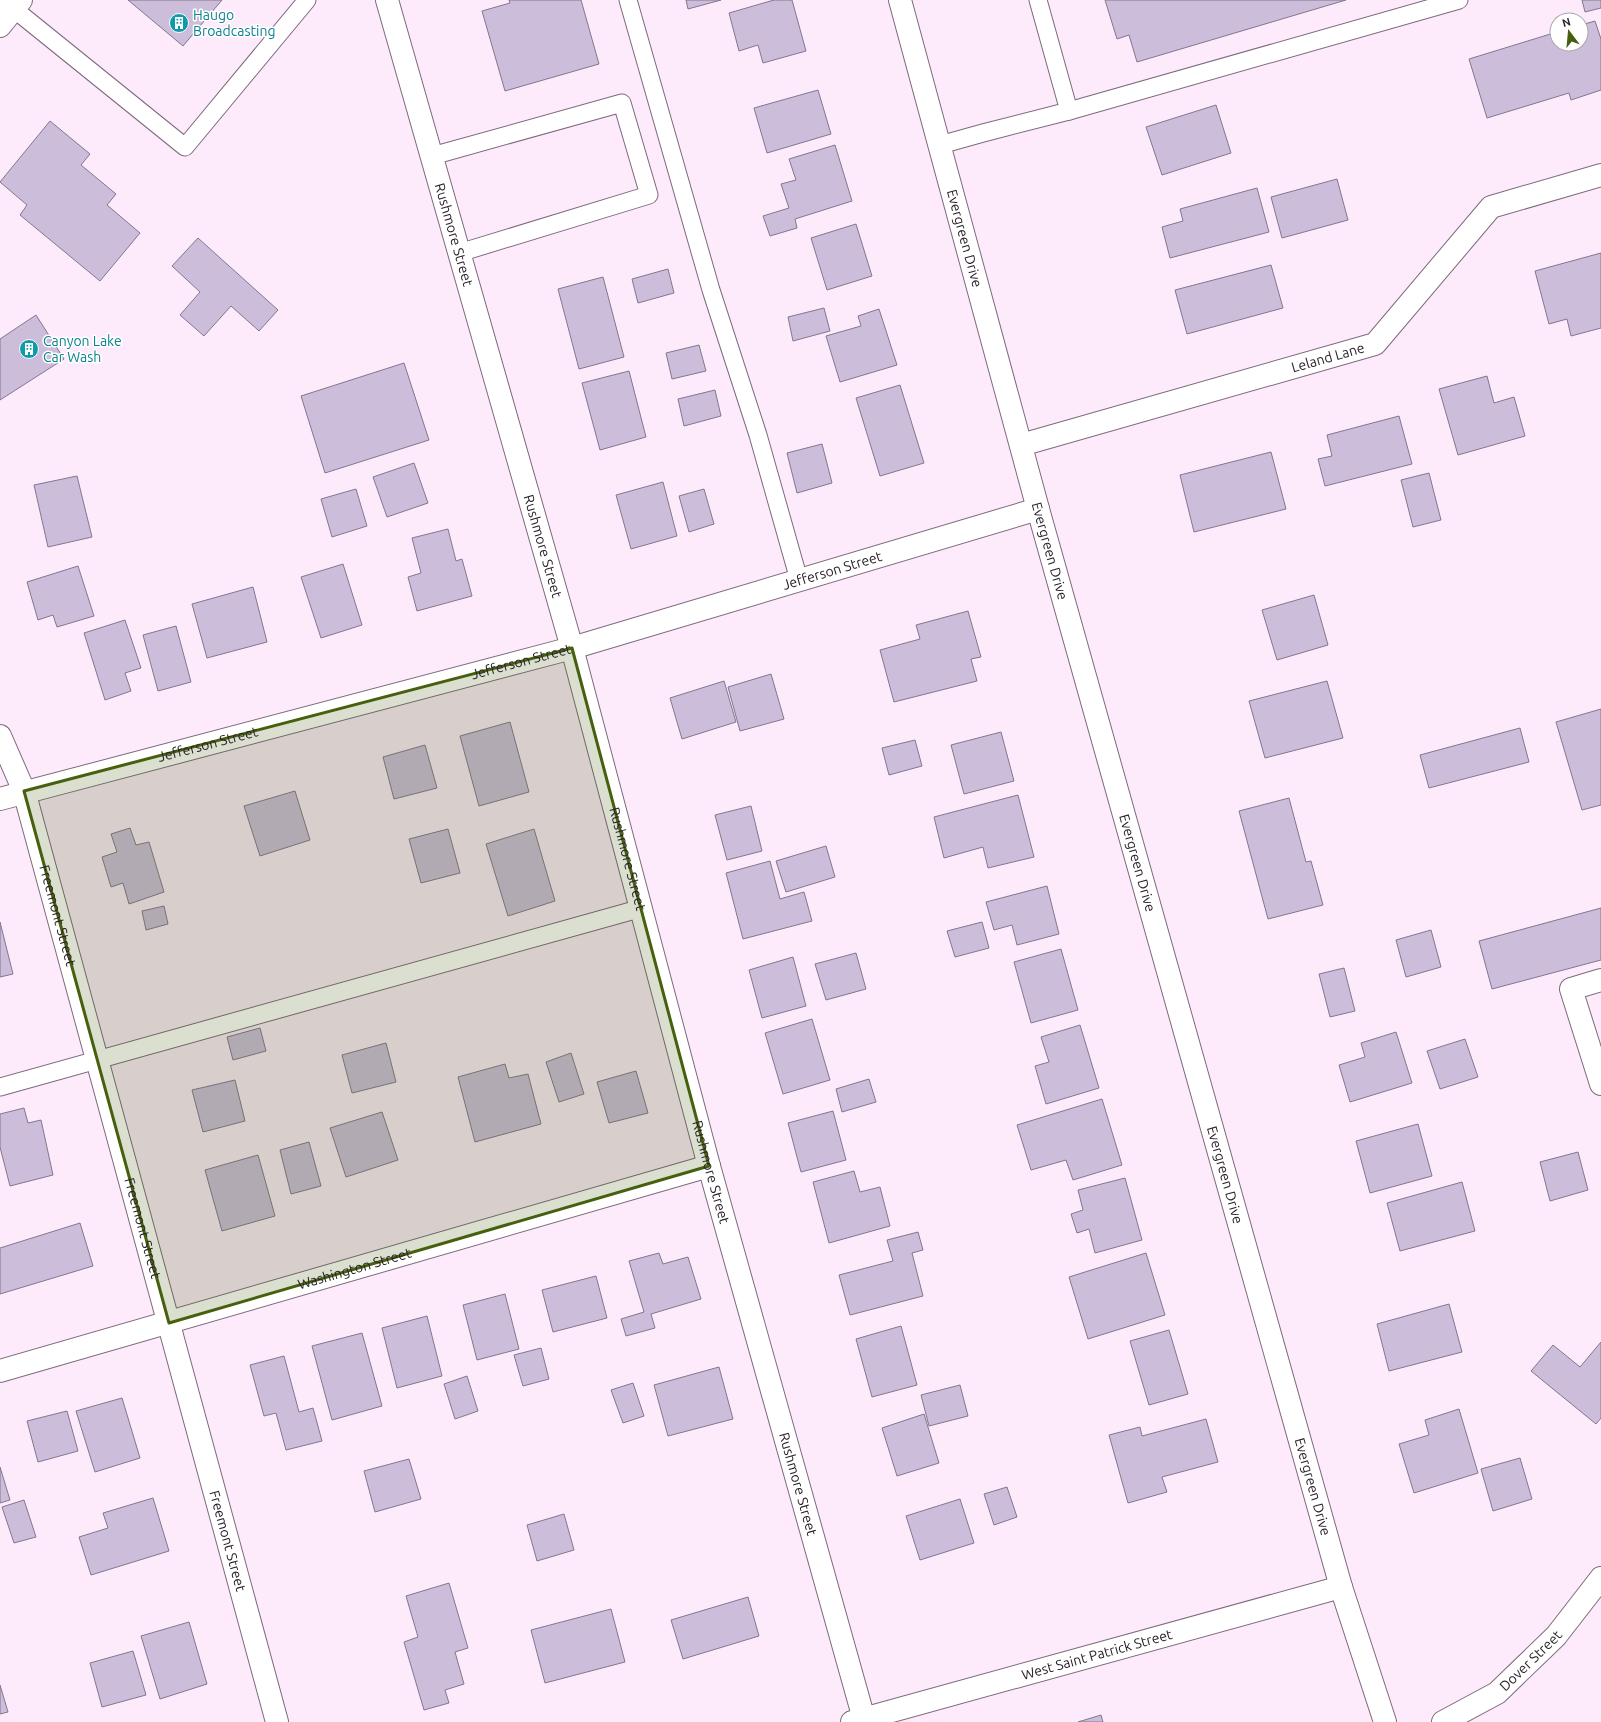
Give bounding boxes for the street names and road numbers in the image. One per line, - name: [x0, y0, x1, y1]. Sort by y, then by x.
- street label: Rushmore Street: [432, 181, 476, 288]
- street label: Evergreen Drive: [944, 188, 986, 289]
- street label: Leland Lane: [1289, 339, 1366, 375]
- street label: Rushmore Street: [521, 493, 565, 600]
- street label: Evergreen Drive: [1029, 500, 1071, 602]
- street label: Jefferson Street: [780, 548, 884, 593]
- street label: Jefferson Street: [469, 640, 573, 682]
- street label: Jefferson Street: [156, 723, 260, 765]
- street label: Rushmore Street: [606, 805, 649, 913]
- street label: Evergreen Drive: [1116, 812, 1159, 914]
- street label: Freemont Street: [36, 863, 79, 968]
- street label: Rushmore Street: [689, 1119, 733, 1226]
- street label: Evergreen Drive: [1204, 1124, 1246, 1225]
- street label: Freemont Street: [121, 1176, 164, 1281]
- street label: Washington Street: [296, 1244, 414, 1293]
- street label: Rushmore Street: [776, 1431, 820, 1538]
- street label: Evergreen Drive: [1291, 1436, 1334, 1537]
- street label: Freemont Street: [206, 1488, 249, 1594]
- street label: West Saint Patrick Street: [1020, 1626, 1174, 1683]
- street label: Dover Street: [1496, 1627, 1566, 1694]

